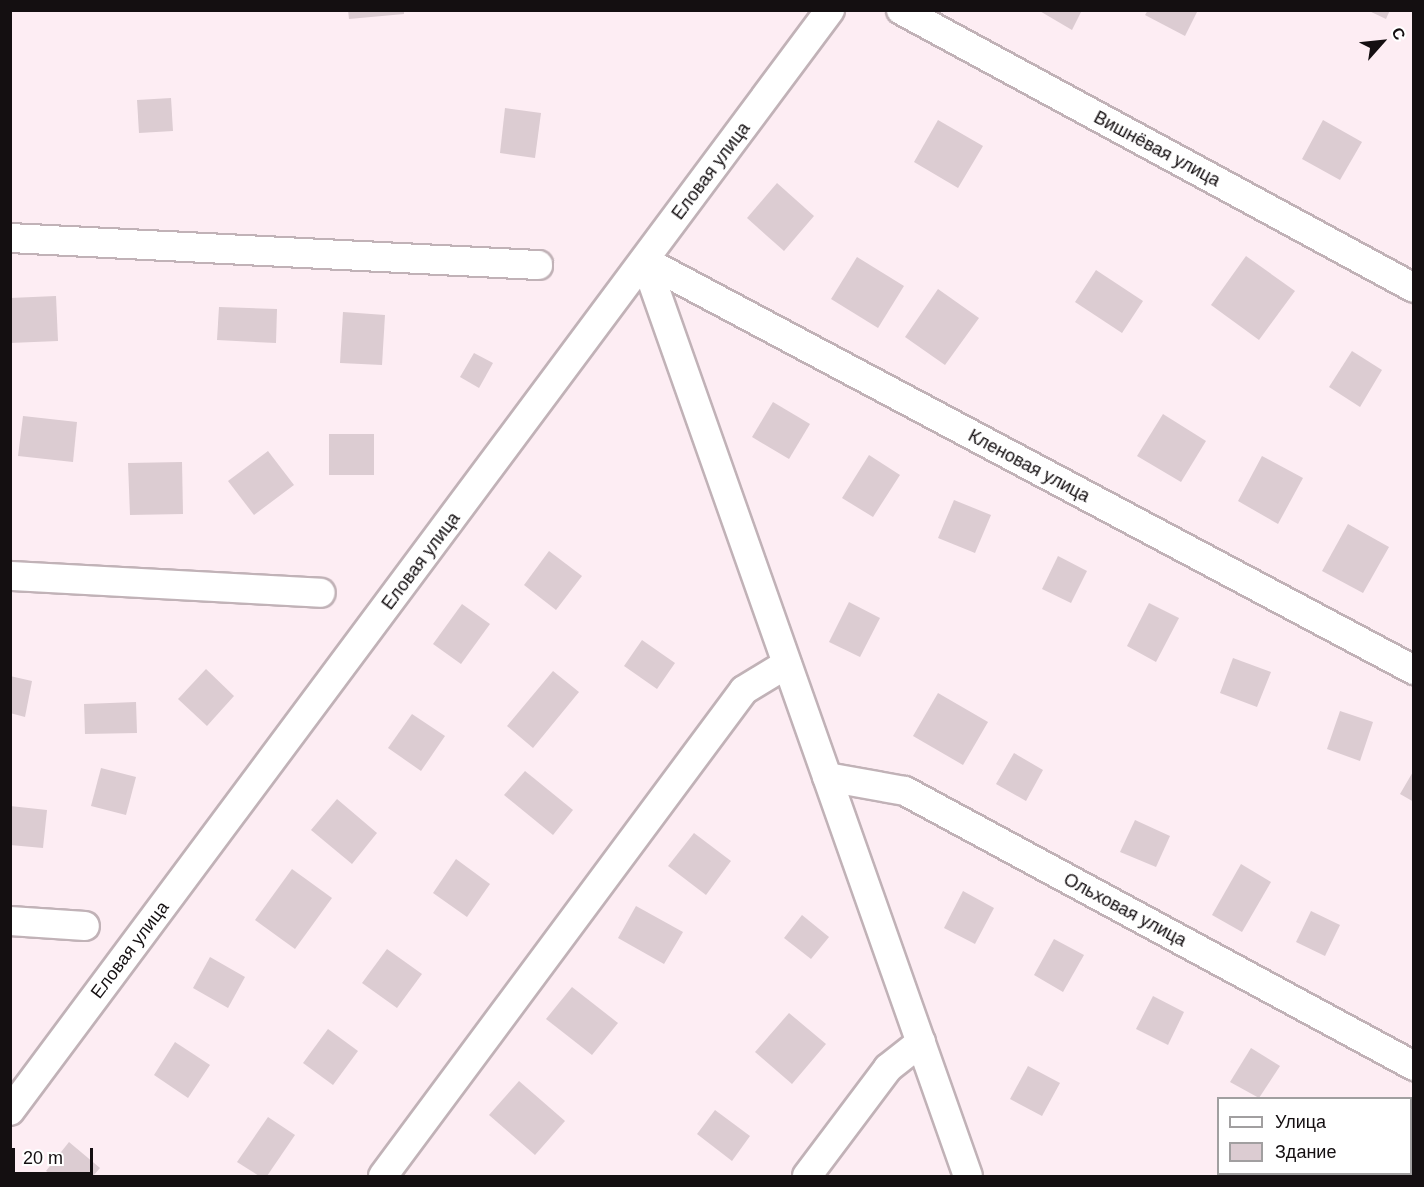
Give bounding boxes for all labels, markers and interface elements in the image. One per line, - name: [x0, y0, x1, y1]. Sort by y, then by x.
- north arrow: [1352, 12, 1412, 72]
- text: С: [1388, 25, 1409, 43]
- street label: Вишнёвая улица: [1090, 107, 1224, 191]
- street label: Еловая улица: [667, 118, 755, 224]
- street label: Кленовая улица: [965, 425, 1093, 507]
- street label: Еловая улица: [377, 508, 465, 614]
- street label: Ольховая улица: [1060, 869, 1190, 951]
- street label: Еловая улица: [86, 897, 174, 1003]
- legend: [1217, 1097, 1412, 1175]
- text: Улица: [1275, 1112, 1326, 1132]
- scale bar: [15, 1136, 96, 1174]
- text: Здание: [1275, 1142, 1336, 1162]
- text: 20 m: [23, 1148, 63, 1168]

